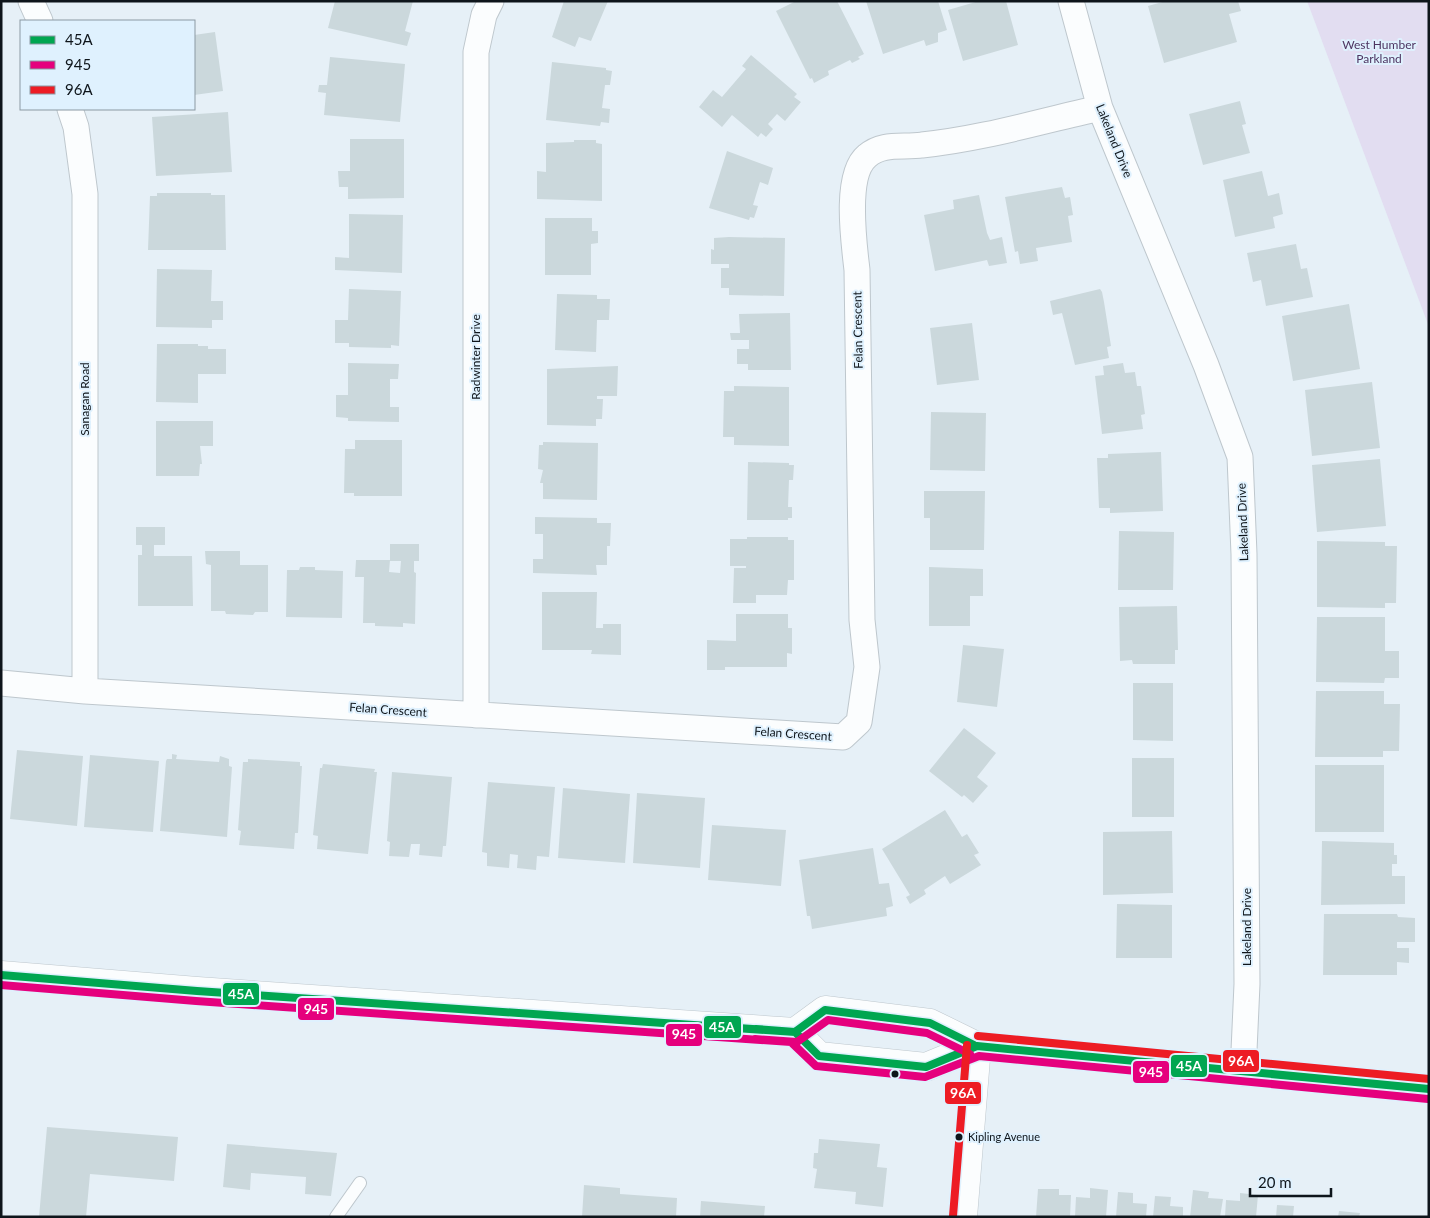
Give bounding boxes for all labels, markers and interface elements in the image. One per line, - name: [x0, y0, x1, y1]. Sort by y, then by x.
- legend: [20, 20, 195, 110]
- text: 45A: [65, 30, 93, 48]
- park label: West Humber Parkland: [1342, 37, 1416, 66]
- text: 945: [65, 55, 91, 73]
- text: 96A: [65, 80, 93, 98]
- street label: Lakeland Drive: [1093, 102, 1136, 180]
- street label: Felan Crescent: [849, 290, 866, 369]
- street label: Radwinter Drive: [468, 314, 483, 400]
- street label: Sanagan Road: [77, 362, 92, 436]
- street label: Lakeland Drive: [1234, 483, 1251, 561]
- street label: Felan Crescent: [349, 699, 428, 720]
- street label: Felan Crescent: [754, 723, 833, 744]
- street label: Lakeland Drive: [1239, 888, 1254, 966]
- line badge: 45A: [222, 982, 260, 1006]
- text: 45A: [228, 985, 254, 1002]
- line badge: 945: [297, 997, 335, 1021]
- text: 945: [304, 1000, 328, 1017]
- line badge: 45A: [703, 1015, 742, 1039]
- text: 45A: [709, 1018, 735, 1035]
- line badge: 945: [665, 1023, 703, 1047]
- text: 945: [672, 1025, 696, 1042]
- line badge: 96A: [1222, 1049, 1260, 1073]
- text: 96A: [1228, 1052, 1254, 1069]
- line badge: 45A: [1170, 1054, 1208, 1078]
- text: 45A: [1176, 1057, 1202, 1074]
- line badge: 945: [1132, 1060, 1170, 1084]
- text: 945: [1139, 1063, 1163, 1080]
- unlabelled marker: [890, 1069, 900, 1079]
- line badge: 96A: [944, 1081, 982, 1105]
- text: 96A: [950, 1084, 976, 1101]
- place label: Kipling Avenue: [968, 1130, 1040, 1143]
- marker: Kipling Avenue: [954, 1132, 964, 1142]
- scale bar: [1250, 1166, 1331, 1198]
- text: 20 m: [1258, 1173, 1292, 1191]

